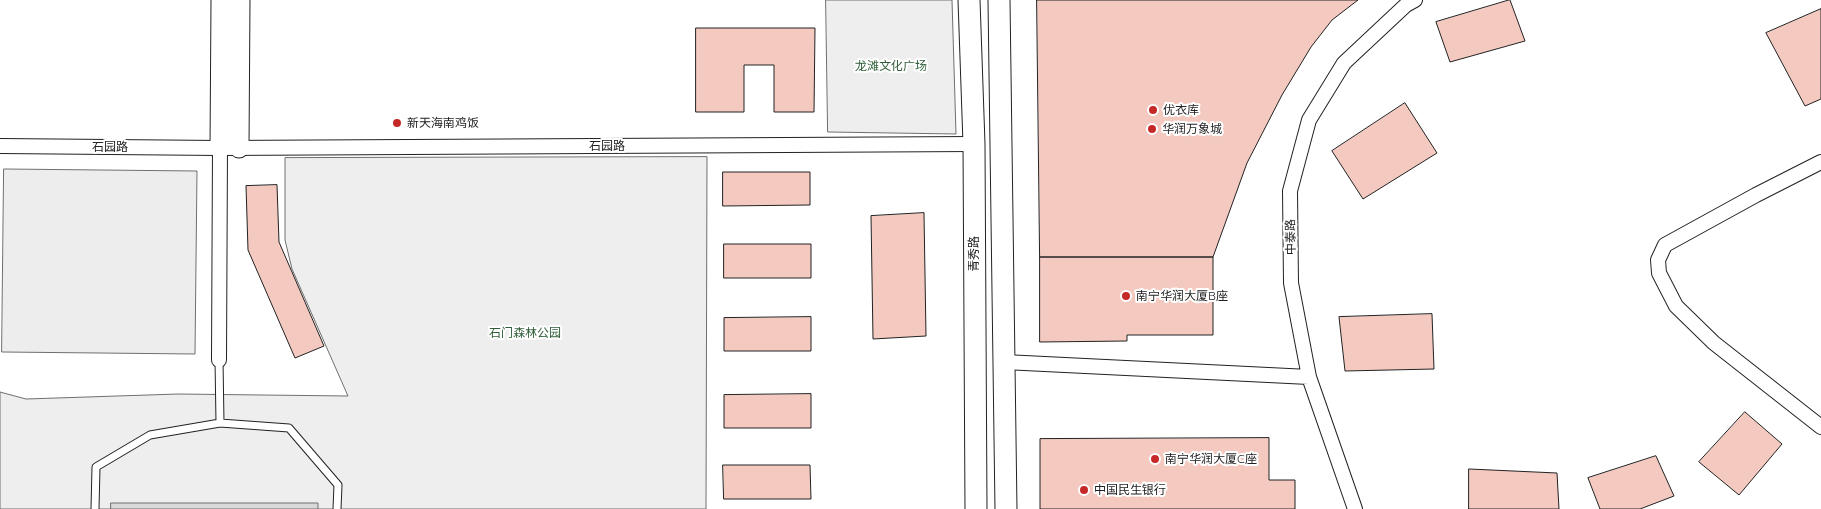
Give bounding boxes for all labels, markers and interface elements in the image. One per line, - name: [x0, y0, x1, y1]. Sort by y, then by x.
- park label: 龙滩文化广场: [855, 59, 927, 73]
- place label: 优衣库: [1163, 103, 1199, 117]
- marker: 优衣库: [1147, 104, 1159, 116]
- place label: 新天海南鸡饭: [407, 116, 479, 130]
- marker: 新天海南鸡饭: [391, 117, 403, 129]
- place label: 华润万象城: [1162, 122, 1222, 136]
- marker: 华润万象城: [1146, 123, 1158, 135]
- street label: 石园路: [589, 139, 625, 153]
- street label: 石园路: [92, 140, 128, 154]
- street label: 中泰路: [1283, 219, 1299, 255]
- street label: 青秀路: [967, 236, 981, 272]
- place label: 南宁华润大厦B座: [1136, 289, 1228, 303]
- marker: 南宁华润大厦B座: [1120, 290, 1132, 302]
- park label: 石门森林公园: [489, 326, 561, 340]
- place label: 南宁华润大厦C座: [1165, 452, 1257, 466]
- marker: 南宁华润大厦C座: [1149, 453, 1161, 465]
- place label: 中国民生银行: [1094, 483, 1166, 497]
- marker: 中国民生银行: [1078, 484, 1090, 496]

